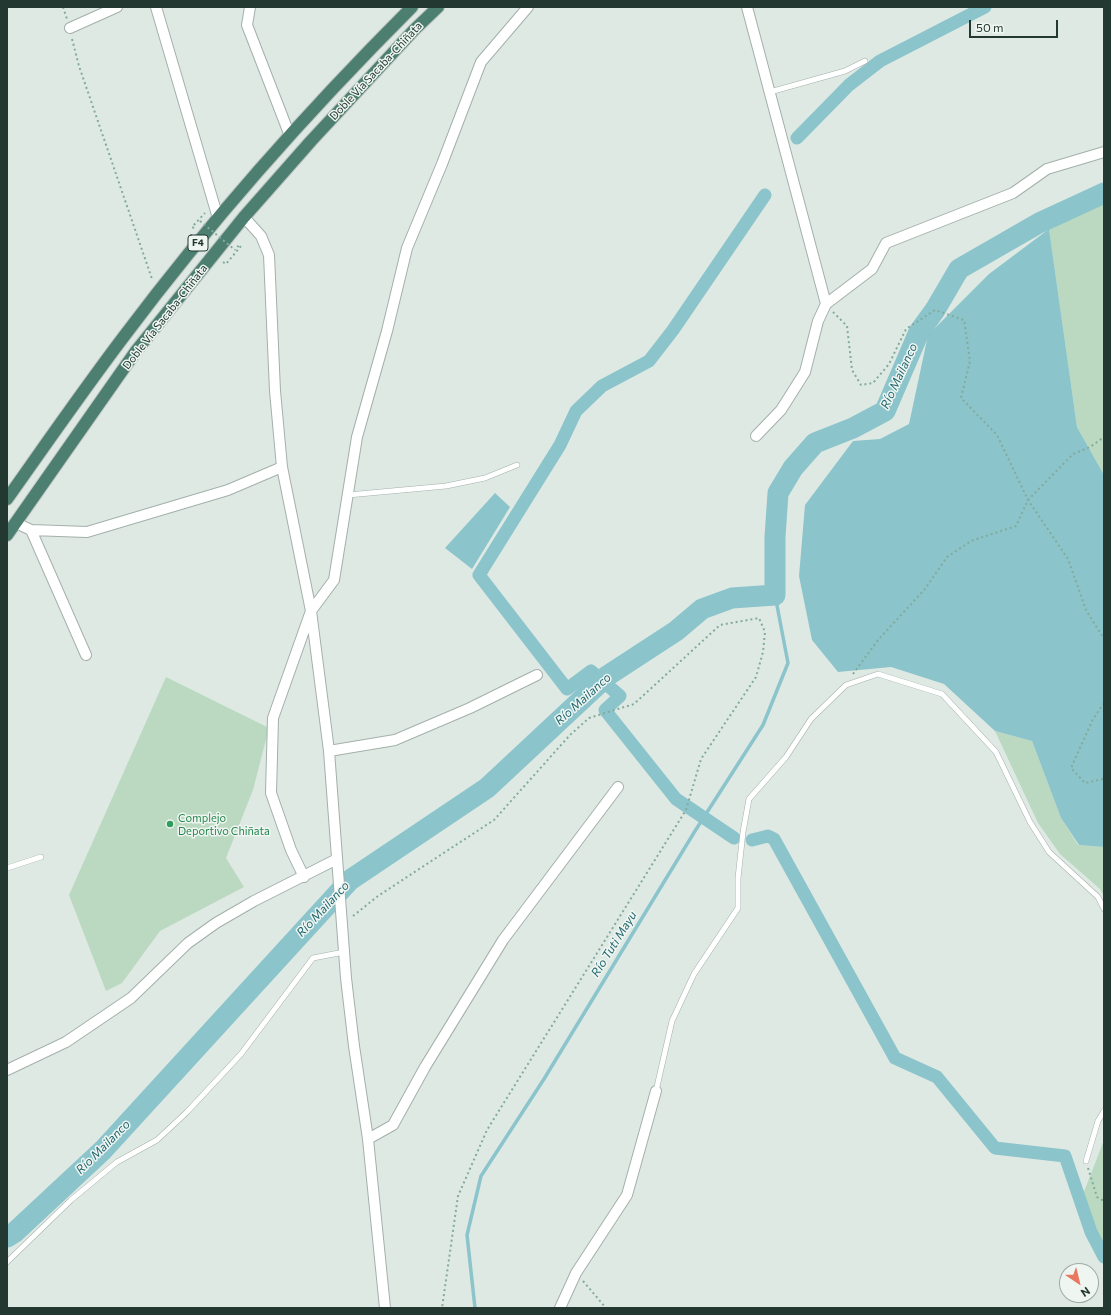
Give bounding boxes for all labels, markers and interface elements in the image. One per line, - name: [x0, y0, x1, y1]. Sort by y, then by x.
- scale bar: [971, 12, 1060, 38]
- street label: Doble Vía Sacaba-Chiñata: [327, 19, 425, 123]
- text: 50 m: [976, 20, 1004, 34]
- road number: F4: [188, 235, 208, 251]
- street label: Doble Vía Sacaba-Chiñata: [120, 262, 210, 372]
- water label: Río Mailanco: [878, 341, 920, 411]
- water label: Río Mailanco: [552, 670, 614, 728]
- place label: Complejo Deportivo Chiñata: [178, 811, 270, 837]
- marker: Complejo Deportivo Chiñata: [165, 819, 175, 829]
- water label: Río Mailanco: [294, 878, 352, 940]
- water label: Río Tuti Mayu: [588, 909, 640, 979]
- water label: Río Mailanco: [73, 1117, 133, 1177]
- north arrow: [1059, 1263, 1099, 1303]
- text: N: [1078, 1285, 1093, 1300]

